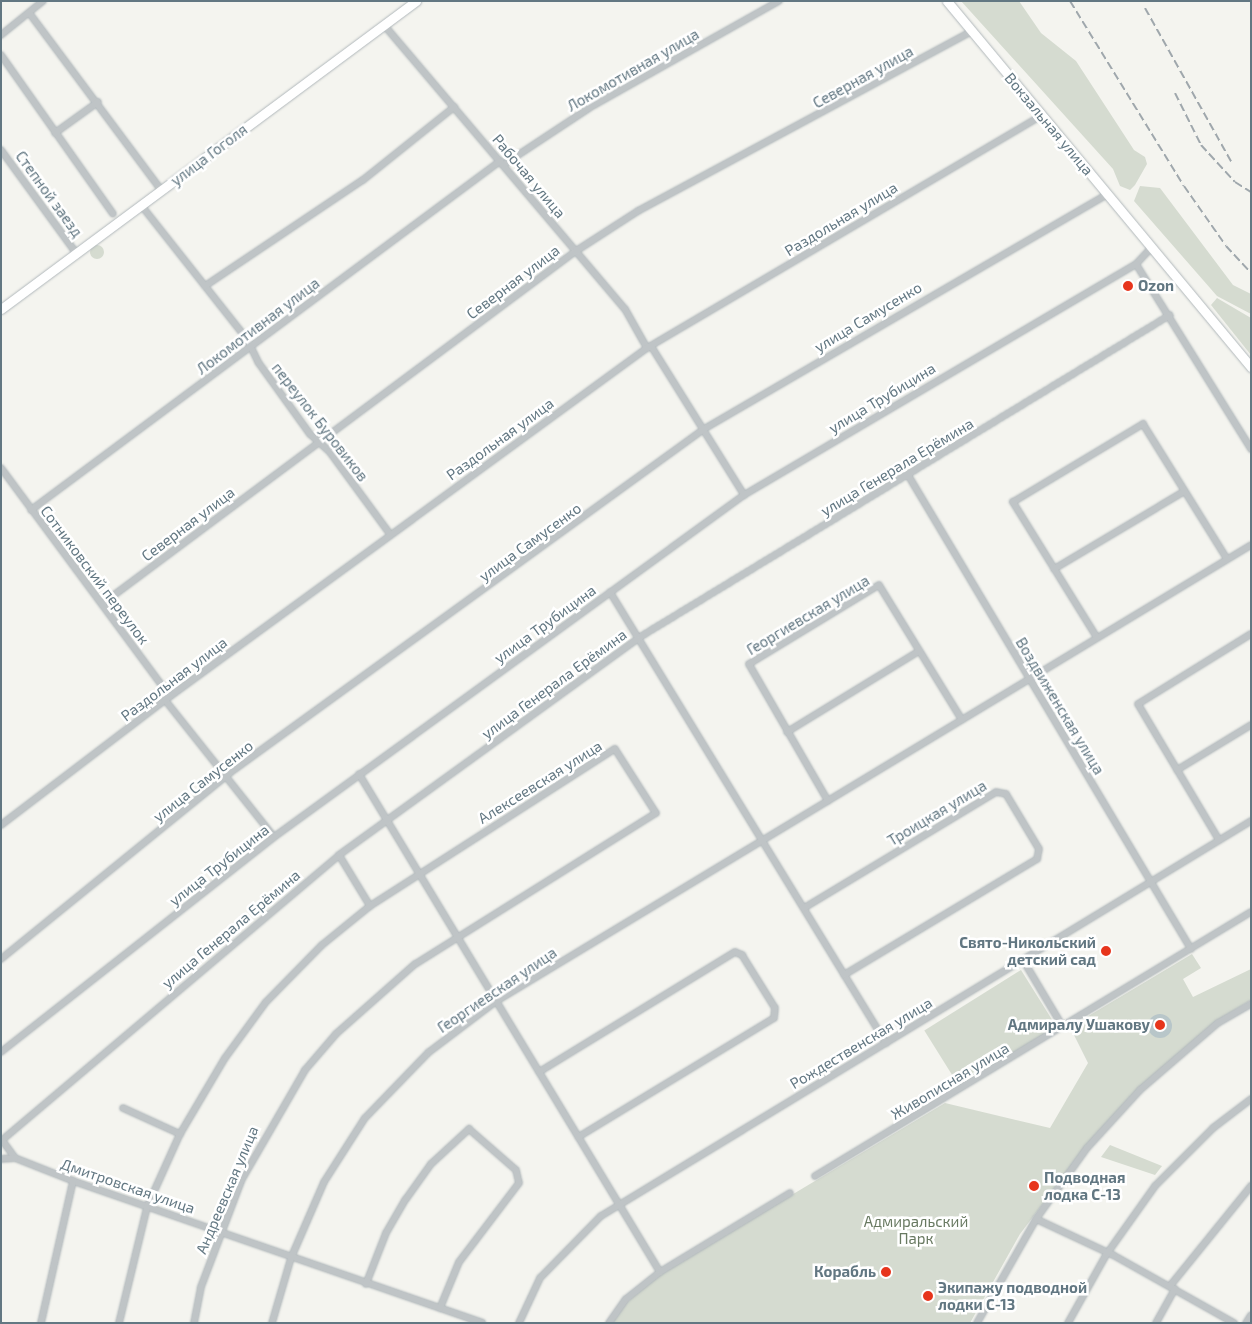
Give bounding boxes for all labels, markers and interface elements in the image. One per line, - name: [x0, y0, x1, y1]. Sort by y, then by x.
- street label: Локомотивная улица: [564, 25, 702, 115]
- street label: Северная улица: [810, 42, 916, 112]
- street label: Вокзальная улица: [1001, 69, 1097, 179]
- street label: улица Гоголя: [167, 120, 251, 190]
- street label: Рабочая улица: [489, 130, 569, 222]
- street label: Степной заезд: [12, 147, 86, 241]
- street label: Раздольная улица: [781, 178, 901, 260]
- street label: Северная улица: [463, 241, 563, 323]
- street label: Локомотивная улица: [193, 274, 323, 378]
- place label: Ozon: [1138, 277, 1174, 295]
- street label: улица Самусенко: [811, 278, 925, 356]
- marker: Ozon: [1122, 280, 1134, 292]
- street label: переулок Буровиков: [268, 359, 372, 485]
- street label: улица Трубицина: [825, 359, 939, 437]
- street label: Раздольная улица: [443, 394, 557, 484]
- street label: улица Генерала Ерёмина: [817, 414, 977, 520]
- street label: Северная улица: [138, 483, 238, 565]
- street label: улица Самусенко: [475, 499, 585, 585]
- street label: Сотниковский переулок: [37, 502, 153, 648]
- street label: Георгиевская улица: [743, 571, 873, 659]
- street label: улица Трубицина: [491, 581, 599, 667]
- street label: улица Генерала Ерёмина: [478, 625, 630, 743]
- street label: Раздольная улица: [117, 633, 231, 725]
- street label: Воздвиженская улица: [1012, 634, 1108, 778]
- street label: улица Самусенко: [149, 736, 257, 826]
- street label: Алексеевская улица: [475, 737, 605, 827]
- street label: Троицкая улица: [884, 776, 990, 850]
- street label: улица Трубицина: [166, 821, 272, 909]
- street label: улица Генерала Ерёмина: [158, 866, 304, 992]
- place label: Свято-Никольский детский сад: [959, 933, 1096, 968]
- street label: Георгиевская улица: [434, 943, 560, 1037]
- marker: Свято-Никольский детский сад: [1100, 945, 1112, 957]
- street label: Рождественская улица: [787, 993, 935, 1093]
- place label: Адмиралу Ушакову: [1008, 1016, 1150, 1034]
- marker: Адмиралу Ушакову: [1154, 1019, 1166, 1031]
- street label: Живописная улица: [888, 1039, 1012, 1123]
- street label: Андреевская улица: [192, 1123, 262, 1257]
- street label: Дмитровская улица: [59, 1155, 197, 1217]
- place label: Подводная лодка С-13: [1044, 1168, 1125, 1203]
- marker: Подводная лодка С-13: [1028, 1180, 1040, 1192]
- park label: Адмиральский Парк: [864, 1212, 968, 1247]
- place label: Корабль: [814, 1263, 876, 1281]
- marker: Корабль: [880, 1266, 892, 1278]
- place label: Экипажу подводной лодки С-13: [938, 1278, 1087, 1313]
- marker: Экипажу подводной лодки С-13: [922, 1290, 934, 1302]

